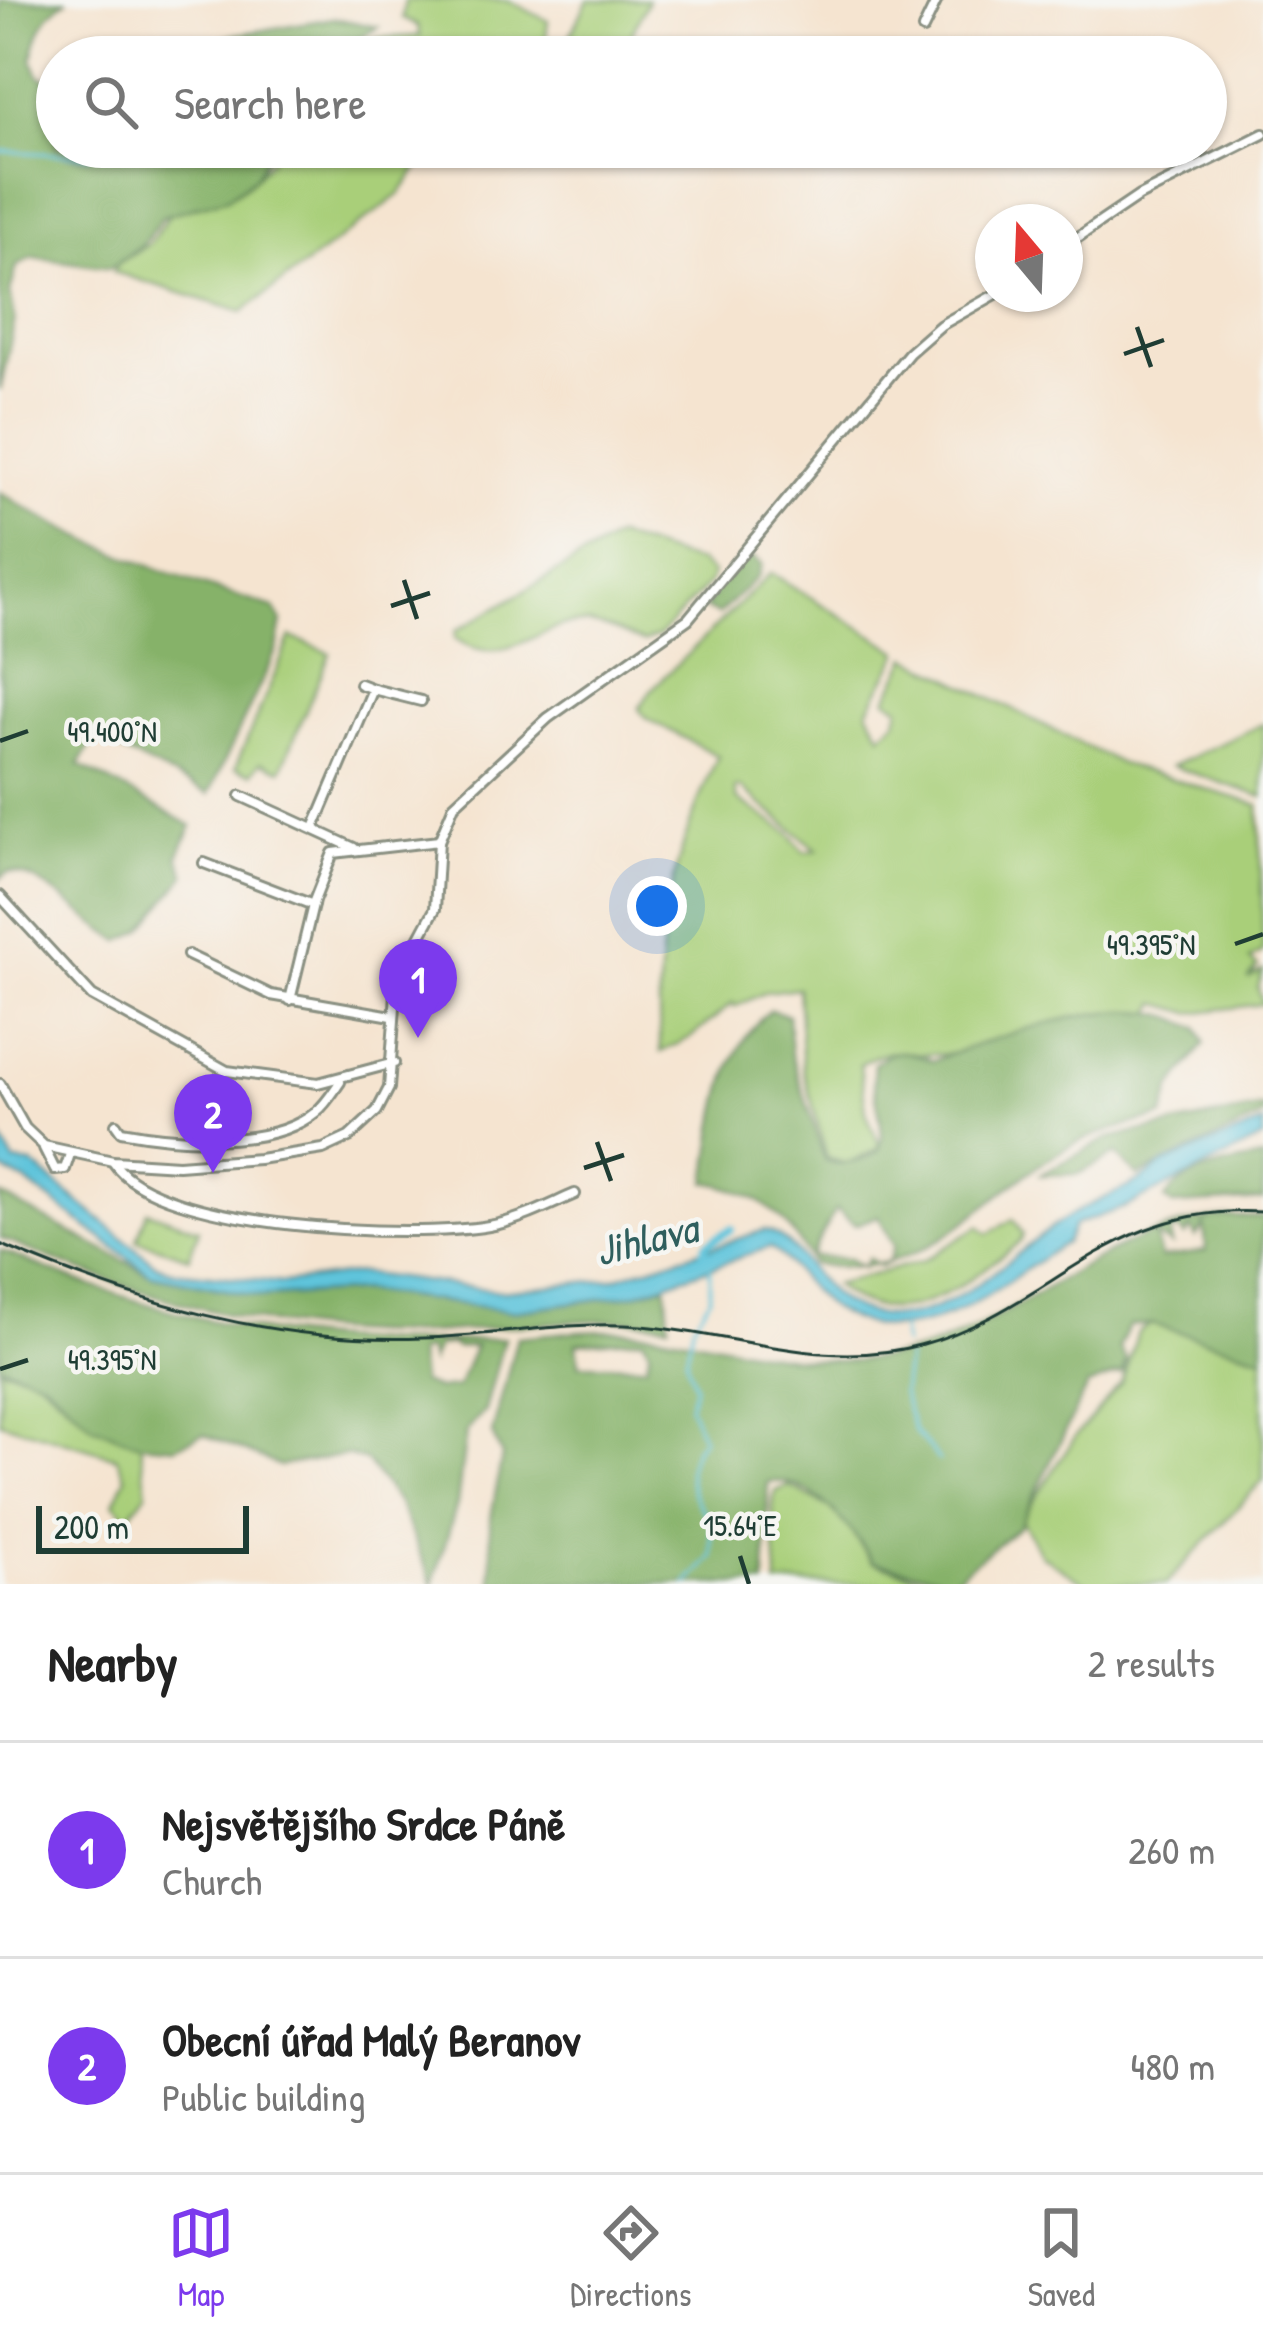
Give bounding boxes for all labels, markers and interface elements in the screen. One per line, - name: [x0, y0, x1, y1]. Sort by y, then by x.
- search box: [36, 36, 1227, 168]
- icon: search: [78, 69, 144, 135]
- text: Search here: [174, 72, 366, 133]
- north arrow: [975, 204, 1083, 312]
- text: 49.400°N: [67, 711, 157, 751]
- your location: [627, 876, 687, 936]
- text: 49.395°N: [1107, 924, 1195, 964]
- pin: 1: [379, 939, 457, 1038]
- pin: 2: [174, 1074, 252, 1173]
- water label: Jihlava: [589, 1197, 707, 1279]
- text: 49.395°N: [68, 1339, 156, 1379]
- scale bar: [36, 1500, 249, 1553]
- text: 200 m: [54, 1505, 129, 1549]
- text: 15.64°E: [703, 1505, 777, 1545]
- text: Nearby: [48, 1628, 178, 1697]
- text: 2 results: [1088, 1636, 1215, 1689]
- text: Nejsvětějšího Srdce Páně: [162, 1793, 565, 1854]
- text: 1: [80, 1823, 94, 1876]
- text: 260 m: [1128, 1823, 1215, 1876]
- text: Church: [162, 1854, 262, 1907]
- text: Obecní úřad Malý Beranov: [162, 2009, 581, 2070]
- text: 2: [78, 2039, 96, 2092]
- text: 480 m: [1131, 2039, 1215, 2092]
- text: Public building: [162, 2070, 365, 2123]
- tab: Map: [168, 2200, 234, 2316]
- tab: Directions: [570, 2200, 692, 2316]
- tab: Saved: [1028, 2200, 1095, 2316]

